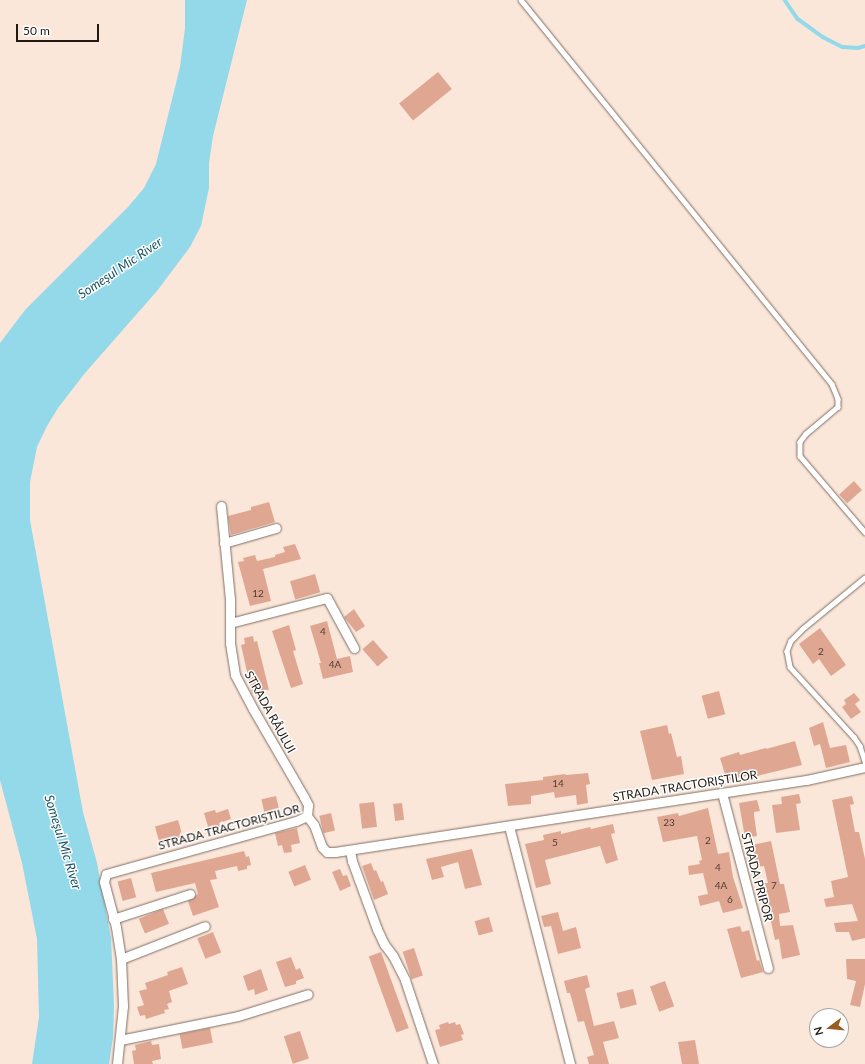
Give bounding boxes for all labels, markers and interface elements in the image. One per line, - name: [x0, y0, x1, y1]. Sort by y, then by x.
- scale bar: [18, 16, 101, 42]
- text: 50 m: [23, 23, 50, 38]
- water label: Someşul Mic River: [75, 234, 165, 302]
- house number: 12: [252, 588, 264, 600]
- house number: 4: [320, 626, 326, 638]
- house number: 2: [818, 646, 824, 658]
- house number: 4A: [329, 659, 341, 671]
- street label: STRADA RÂULUI: [241, 668, 299, 756]
- street label: STRADA TRACTORIȘTILOR: [611, 767, 759, 805]
- house number: 14: [552, 778, 564, 790]
- water label: Someşul Mic River: [41, 793, 85, 891]
- street label: STRADA TRACTORIȘTILOR: [156, 801, 302, 853]
- house number: 23: [663, 817, 675, 829]
- street label: STRADA PRIPOR: [738, 831, 776, 923]
- house number: 2: [705, 835, 711, 847]
- house number: 5: [552, 837, 558, 849]
- house number: 4: [715, 862, 721, 874]
- house number: 4A: [715, 880, 727, 892]
- house number: 7: [771, 880, 777, 892]
- house number: 6: [727, 894, 733, 906]
- north arrow: [809, 1008, 849, 1048]
- text: N: [811, 1025, 825, 1037]

